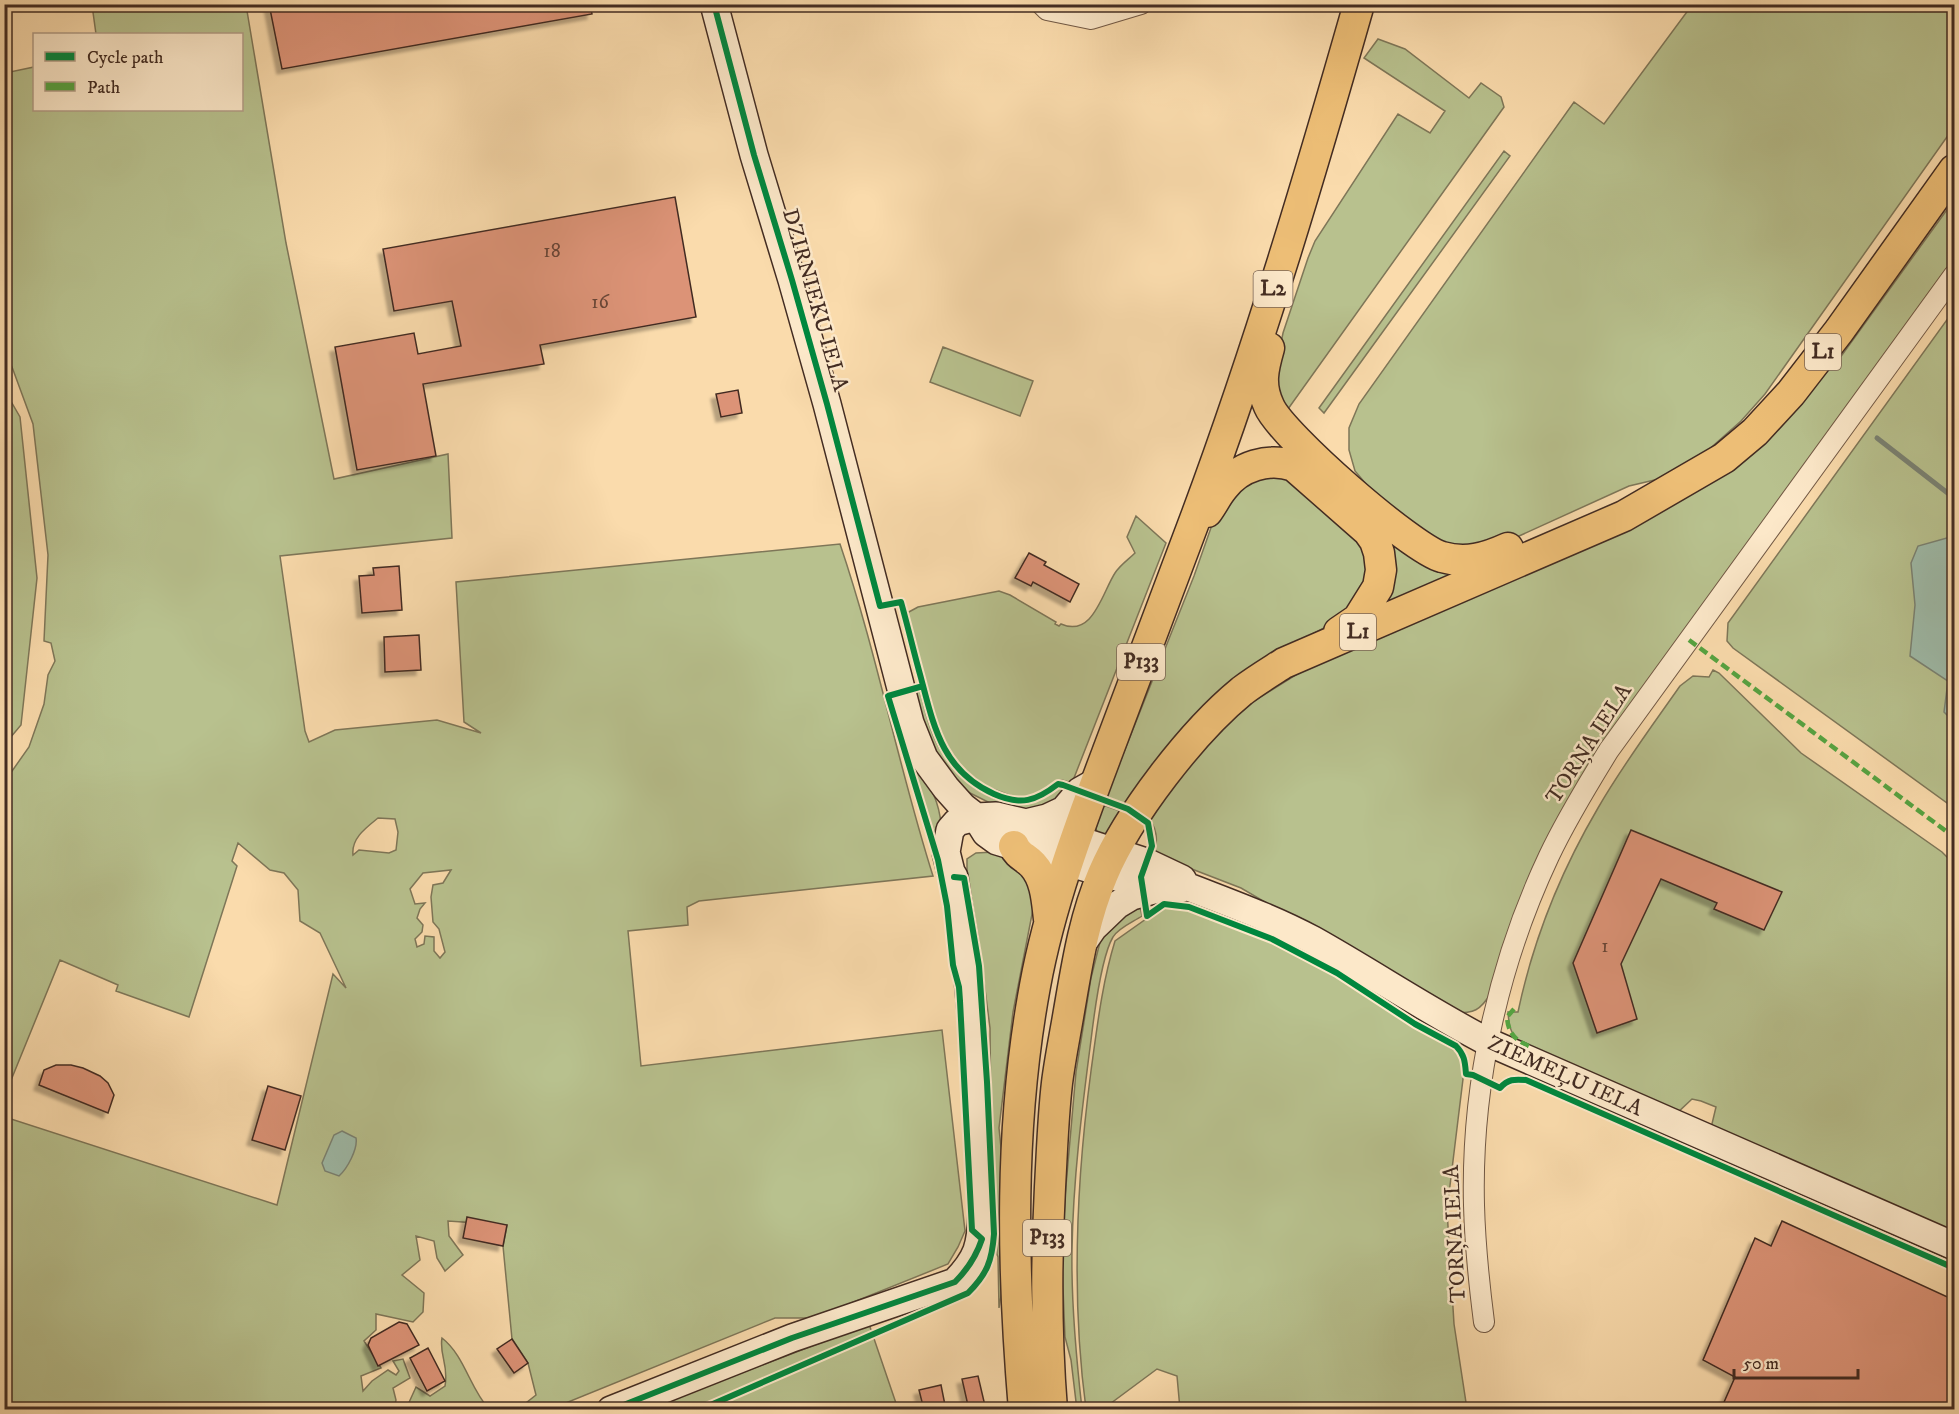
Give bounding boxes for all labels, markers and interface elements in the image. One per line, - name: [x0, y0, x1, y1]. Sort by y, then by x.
- legend: [33, 33, 243, 111]
- text: Cycle path: [87, 47, 164, 69]
- text: Path: [87, 77, 121, 99]
- street label: DZIRNIEKU IELA: [776, 206, 854, 395]
- house number: 18: [543, 239, 561, 264]
- road number: L2: [1254, 271, 1292, 307]
- house number: 16: [591, 290, 609, 315]
- road number: L1: [1805, 334, 1841, 370]
- road number: L1: [1340, 614, 1376, 650]
- road number: P133: [1117, 644, 1165, 680]
- street label: TORŅA IELA: [1540, 678, 1638, 809]
- house number: 1: [1601, 934, 1609, 959]
- street label: ZIEMEĻU IELA: [1483, 1030, 1648, 1123]
- street label: TORŅA IELA: [1438, 1163, 1472, 1304]
- road number: P133: [1023, 1220, 1071, 1256]
- scale bar: [1734, 1342, 1858, 1380]
- text: 50 m: [1743, 1353, 1779, 1375]

